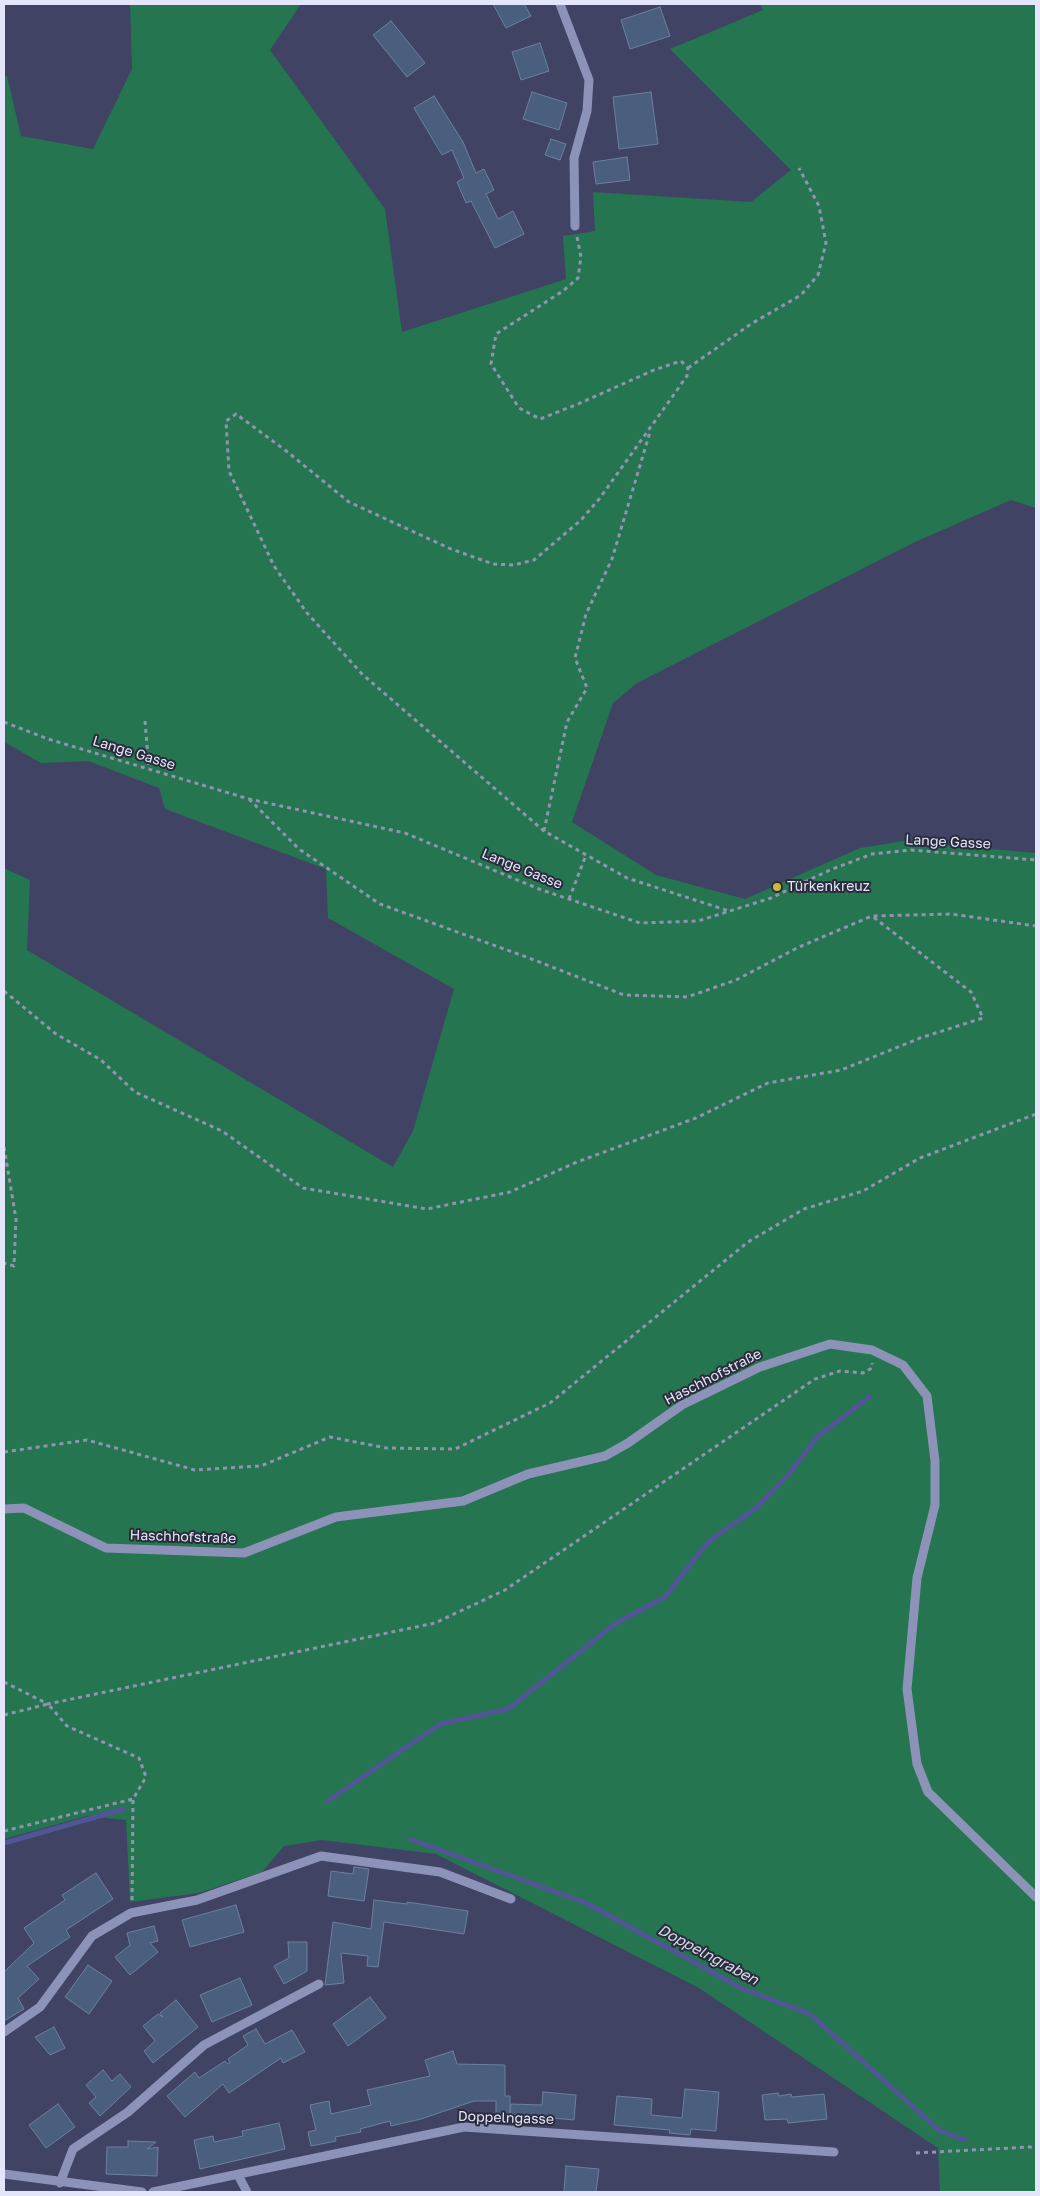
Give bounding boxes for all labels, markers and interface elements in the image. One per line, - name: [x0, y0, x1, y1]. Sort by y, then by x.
- street label: Lange Gasse: [91, 732, 177, 774]
- street label: Lange Gasse: [905, 831, 991, 853]
- street label: Lange Gasse: [479, 845, 565, 893]
- place label: Türkenkreuz: [787, 879, 870, 895]
- marker: Türkenkreuz: [771, 881, 783, 893]
- street label: Haschhofstraße: [662, 1345, 764, 1409]
- street label: Haschhofstraße: [129, 1527, 237, 1547]
- water label: Doppelngraben: [655, 1921, 761, 1989]
- street label: Doppelngasse: [458, 2108, 554, 2128]

